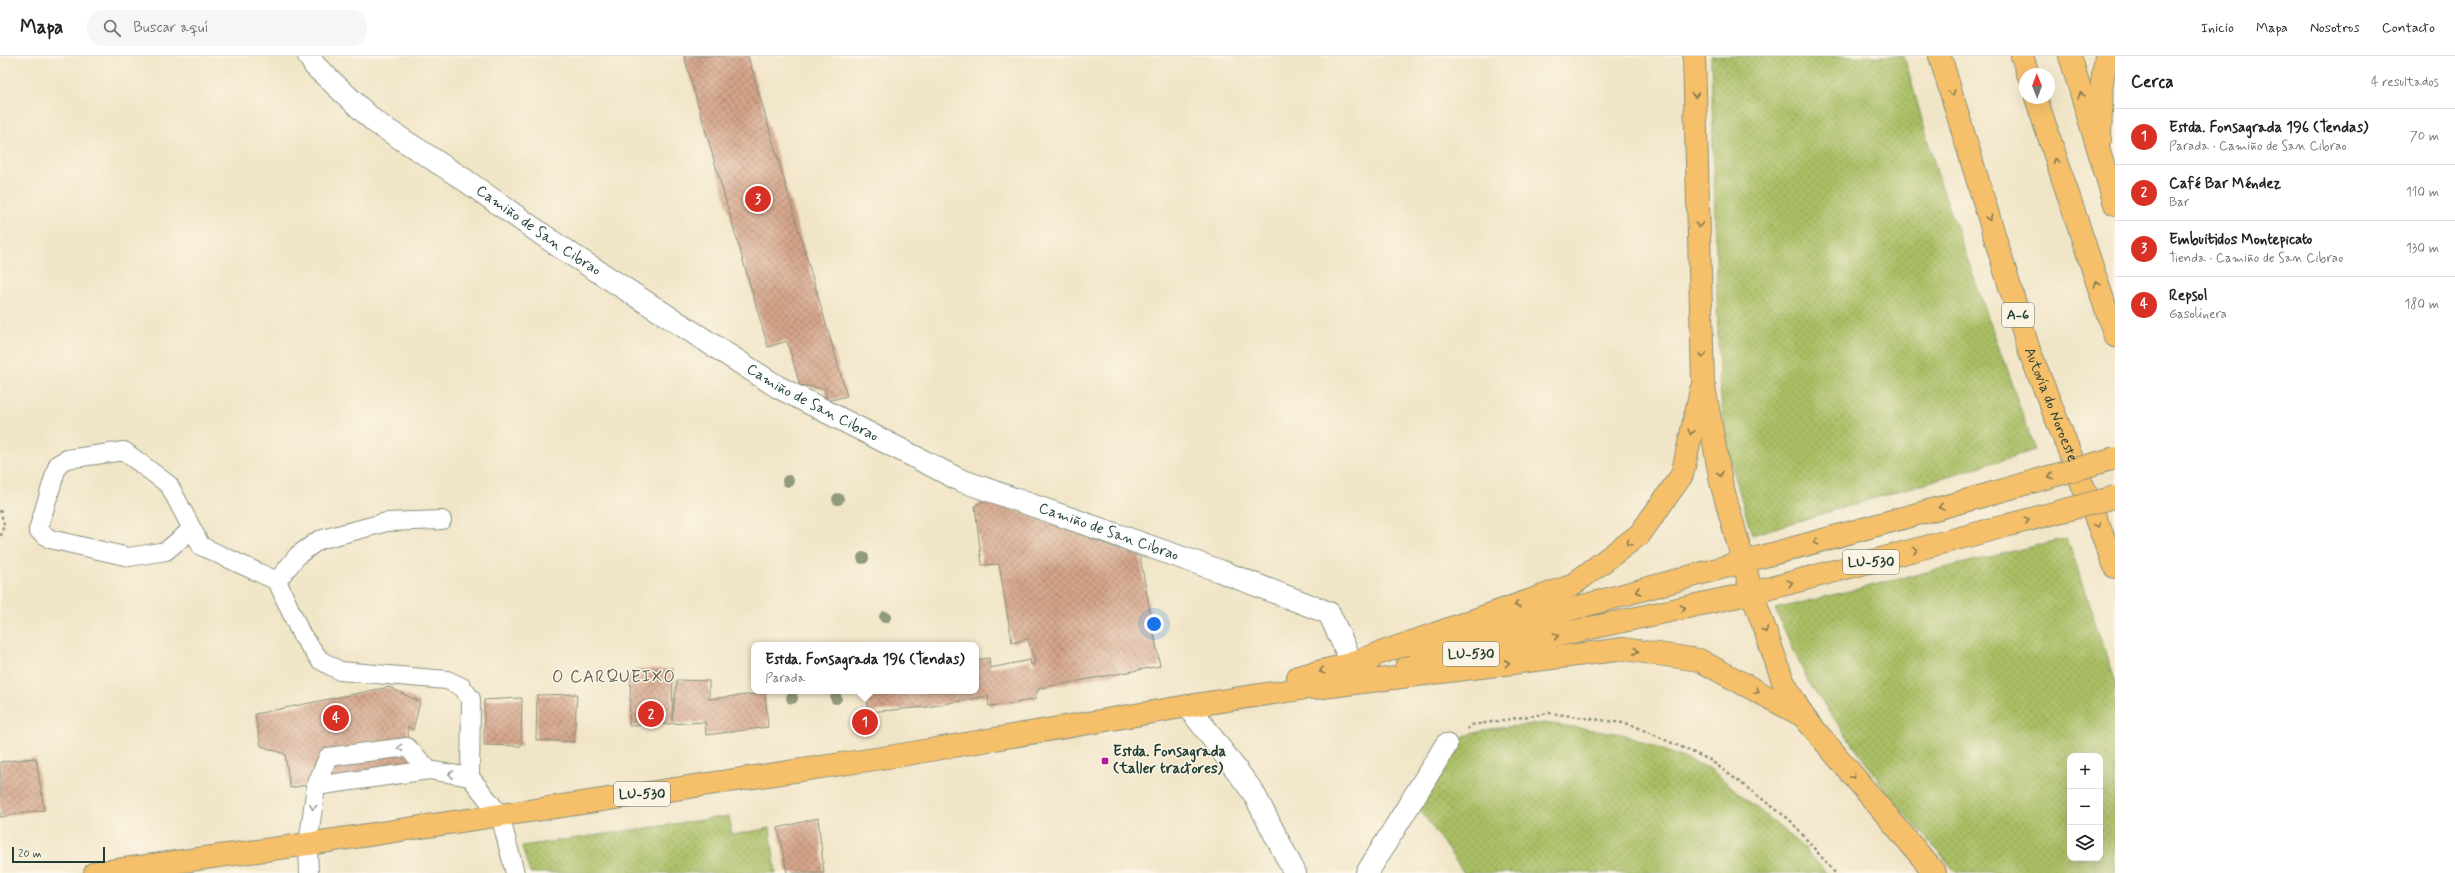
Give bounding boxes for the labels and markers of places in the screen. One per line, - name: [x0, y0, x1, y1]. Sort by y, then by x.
- pin: 3: [745, 184, 771, 214]
- pin: 2: [638, 699, 664, 729]
- pin: 4: [323, 703, 349, 733]
- pin: 1: [852, 707, 878, 737]
- place label: Estda. Fonsagrada (taller tractores): [1113, 742, 1227, 779]
- marker: Estda. Fonsagrada (taller tractores): [1100, 756, 1110, 766]

